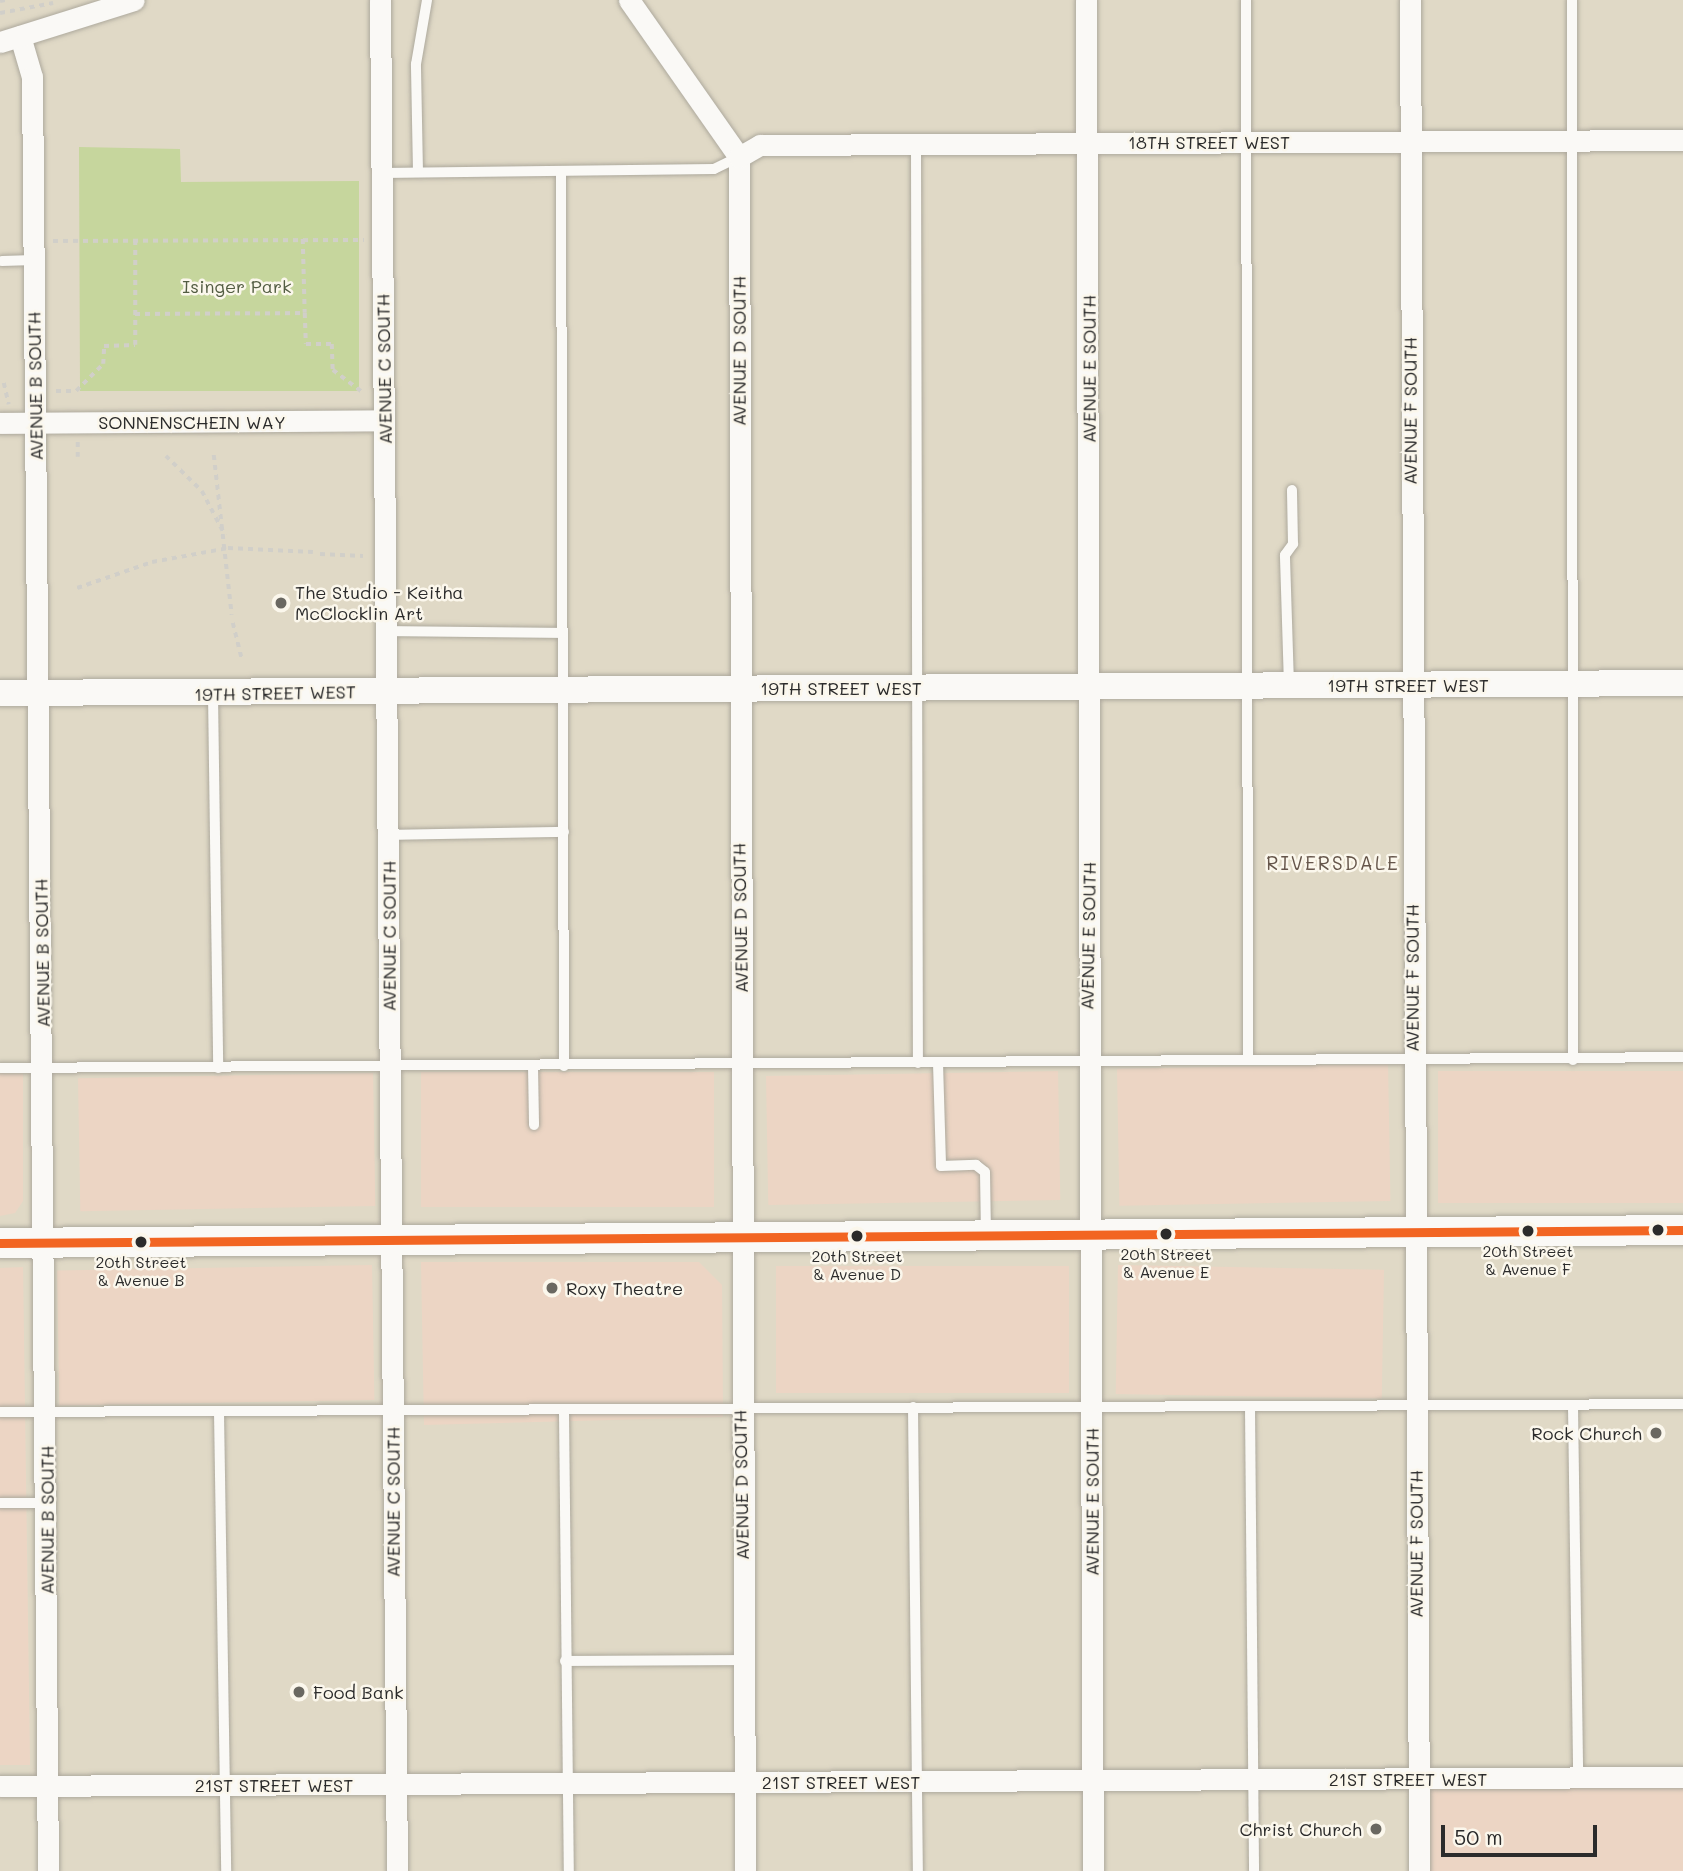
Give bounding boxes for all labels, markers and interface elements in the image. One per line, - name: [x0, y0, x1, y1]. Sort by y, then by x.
- street label: 18TH STREET WEST: [1128, 131, 1290, 153]
- park label: Isinger Park: [182, 275, 292, 297]
- street label: AVENUE D SOUTH: [728, 276, 750, 426]
- street label: AVENUE C SOUTH: [372, 293, 396, 445]
- street label: AVENUE E SOUTH: [1078, 295, 1100, 443]
- street label: AVENUE B SOUTH: [23, 311, 47, 461]
- street label: AVENUE F SOUTH: [1399, 337, 1421, 485]
- street label: SONNENSCHEIN WAY: [98, 411, 286, 433]
- place label: The Studio - Keitha McClocklin Art: [295, 582, 464, 624]
- marker: The Studio - Keitha McClocklin Art: [273, 595, 289, 611]
- street label: 19TH STREET WEST: [1327, 674, 1489, 696]
- street label: 19TH STREET WEST: [760, 677, 922, 699]
- street label: 19TH STREET WEST: [194, 681, 356, 705]
- street label: AVENUE D SOUTH: [728, 843, 752, 993]
- district label: RIVERSDALE: [1267, 852, 1399, 874]
- street label: AVENUE C SOUTH: [378, 861, 400, 1011]
- street label: AVENUE E SOUTH: [1076, 862, 1100, 1010]
- street label: AVENUE B SOUTH: [30, 878, 54, 1028]
- street label: AVENUE F SOUTH: [1401, 904, 1423, 1052]
- unlabelled marker: [1651, 1223, 1665, 1237]
- marker: 20th Street & Avenue F: [1521, 1224, 1535, 1238]
- marker: 20th Street & Avenue E: [1159, 1227, 1173, 1241]
- marker: 20th Street & Avenue D: [850, 1229, 864, 1243]
- marker: 20th Street & Avenue B: [134, 1235, 148, 1249]
- place label: 20th Street & Avenue F: [1483, 1241, 1573, 1279]
- place label: 20th Street & Avenue E: [1121, 1244, 1211, 1282]
- place label: 20th Street & Avenue D: [812, 1246, 902, 1284]
- place label: 20th Street & Avenue B: [96, 1252, 186, 1290]
- place label: Roxy Theatre: [566, 1277, 683, 1299]
- marker: Roxy Theatre: [544, 1280, 560, 1296]
- street label: AVENUE D SOUTH: [729, 1410, 753, 1560]
- place label: Rock Church: [1531, 1422, 1642, 1444]
- marker: Rock Church: [1648, 1425, 1664, 1441]
- street label: AVENUE C SOUTH: [382, 1427, 404, 1577]
- street label: AVENUE E SOUTH: [1081, 1428, 1103, 1576]
- street label: AVENUE B SOUTH: [36, 1445, 58, 1595]
- street label: AVENUE F SOUTH: [1405, 1470, 1427, 1618]
- place label: Food Bank: [313, 1681, 404, 1703]
- marker: Food Bank: [291, 1684, 307, 1700]
- street label: 21ST STREET WEST: [1329, 1768, 1487, 1790]
- street label: 21ST STREET WEST: [762, 1771, 920, 1793]
- street label: 21ST STREET WEST: [195, 1774, 353, 1796]
- scale bar: [1445, 1812, 1601, 1856]
- place label: Christ Church: [1239, 1818, 1362, 1840]
- marker: Christ Church: [1368, 1821, 1384, 1837]
- text: 50 m: [1454, 1823, 1503, 1850]

